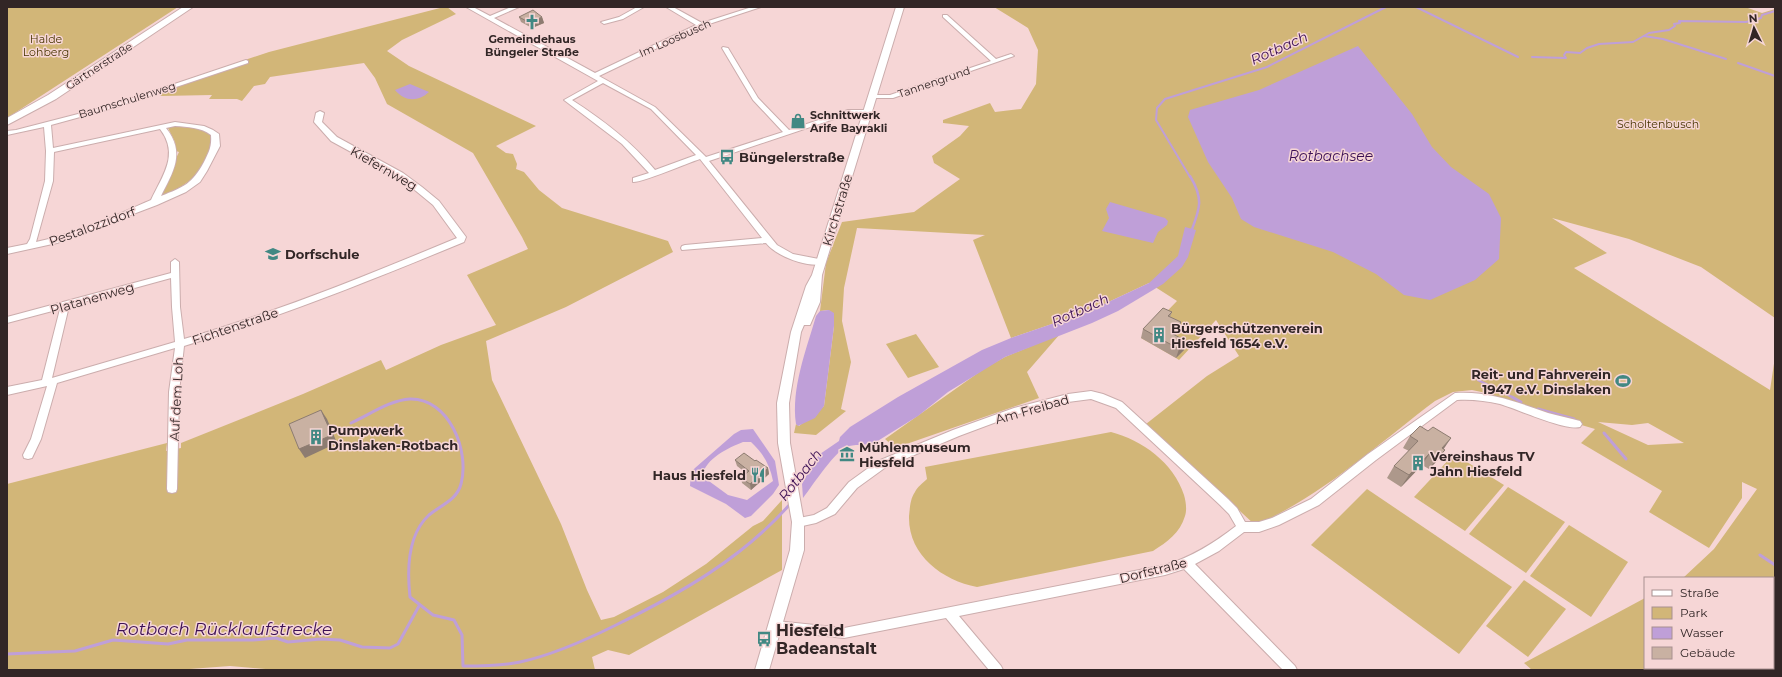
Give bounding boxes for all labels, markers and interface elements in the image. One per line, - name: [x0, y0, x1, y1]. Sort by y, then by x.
- north arrow: [1734, 8, 1774, 48]
- text: N: [1748, 11, 1758, 25]
- church icon: Gemeindehaus Büngeler Straße: [523, 13, 541, 31]
- street label: Im Loosbusch: [637, 16, 713, 60]
- water label: Rotbach: [1248, 27, 1310, 69]
- park label: Halde Lohberg: [23, 32, 69, 59]
- place label: Gemeindehaus Büngeler Straße: [485, 32, 579, 59]
- street label: Gärtnerstraße: [63, 39, 135, 93]
- street label: Tannengrund: [896, 63, 972, 101]
- street label: Baumschulenweg: [77, 79, 177, 121]
- place label: Schnittwerk Arife Bayrakli: [809, 108, 887, 135]
- shop icon: Schnittwerk Arife Bayrakli: [789, 112, 807, 130]
- park label: Scholtenbusch: [1617, 117, 1699, 131]
- street label: Kiefernweg: [348, 142, 420, 194]
- water label: Rotbachsee: [1289, 147, 1373, 165]
- bus stop icon: Büngelerstraße: [718, 148, 736, 166]
- place label: Büngelerstraße: [739, 149, 845, 165]
- street label: Kirchstraße: [818, 172, 856, 248]
- street label: Pestalozzidorf: [47, 203, 138, 249]
- school or university icon: Dorfschule: [264, 245, 282, 263]
- place label: Dorfschule: [285, 246, 359, 262]
- street label: Platanenweg: [48, 278, 136, 318]
- water label: Rotbach: [1049, 289, 1111, 331]
- street label: Fichtenstraße: [190, 304, 280, 348]
- place label: Bürgerschützenverein Hiesfeld 1654 e.V.: [1171, 320, 1323, 351]
- building icon: Bürgerschützenverein Hiesfeld 1654 e.V.: [1150, 326, 1168, 344]
- street label: Auf dem Loh: [166, 357, 186, 441]
- place label: Reit- und Fahrverein 1947 e.V. Dinslaken: [1471, 366, 1611, 397]
- sports icon: Reit- und Fahrverein 1947 e.V. Dinslaken: [1614, 372, 1632, 390]
- street label: Am Freibad: [993, 391, 1071, 427]
- place label: Pumpwerk Dinslaken-Rotbach: [328, 422, 458, 453]
- building icon: Pumpwerk Dinslaken-Rotbach: [307, 428, 325, 446]
- place label: Mühlenmuseum Hiesfeld: [859, 439, 971, 470]
- water label: Rotbach: [774, 445, 826, 505]
- museum icon: Mühlenmuseum Hiesfeld: [838, 445, 856, 463]
- place label: Vereinshaus TV Jahn Hiesfeld: [1429, 448, 1535, 479]
- building icon: Vereinshaus TV Jahn Hiesfeld: [1409, 454, 1427, 472]
- restaurant icon: Haus Hiesfeld: [749, 466, 767, 484]
- place label: Haus Hiesfeld: [652, 467, 746, 483]
- street label: Dorfstraße: [1118, 554, 1189, 586]
- legend: [1644, 577, 1774, 669]
- text: Straße: [1680, 585, 1719, 600]
- text: Park: [1680, 605, 1708, 620]
- water label: Rotbach Rücklaufstrecke: [116, 619, 332, 639]
- place label: Hiesfeld Badeanstalt: [776, 621, 877, 658]
- text: Wasser: [1680, 625, 1724, 640]
- bus stop icon: Hiesfeld Badeanstalt: [755, 630, 773, 648]
- text: Gebäude: [1680, 645, 1735, 660]

